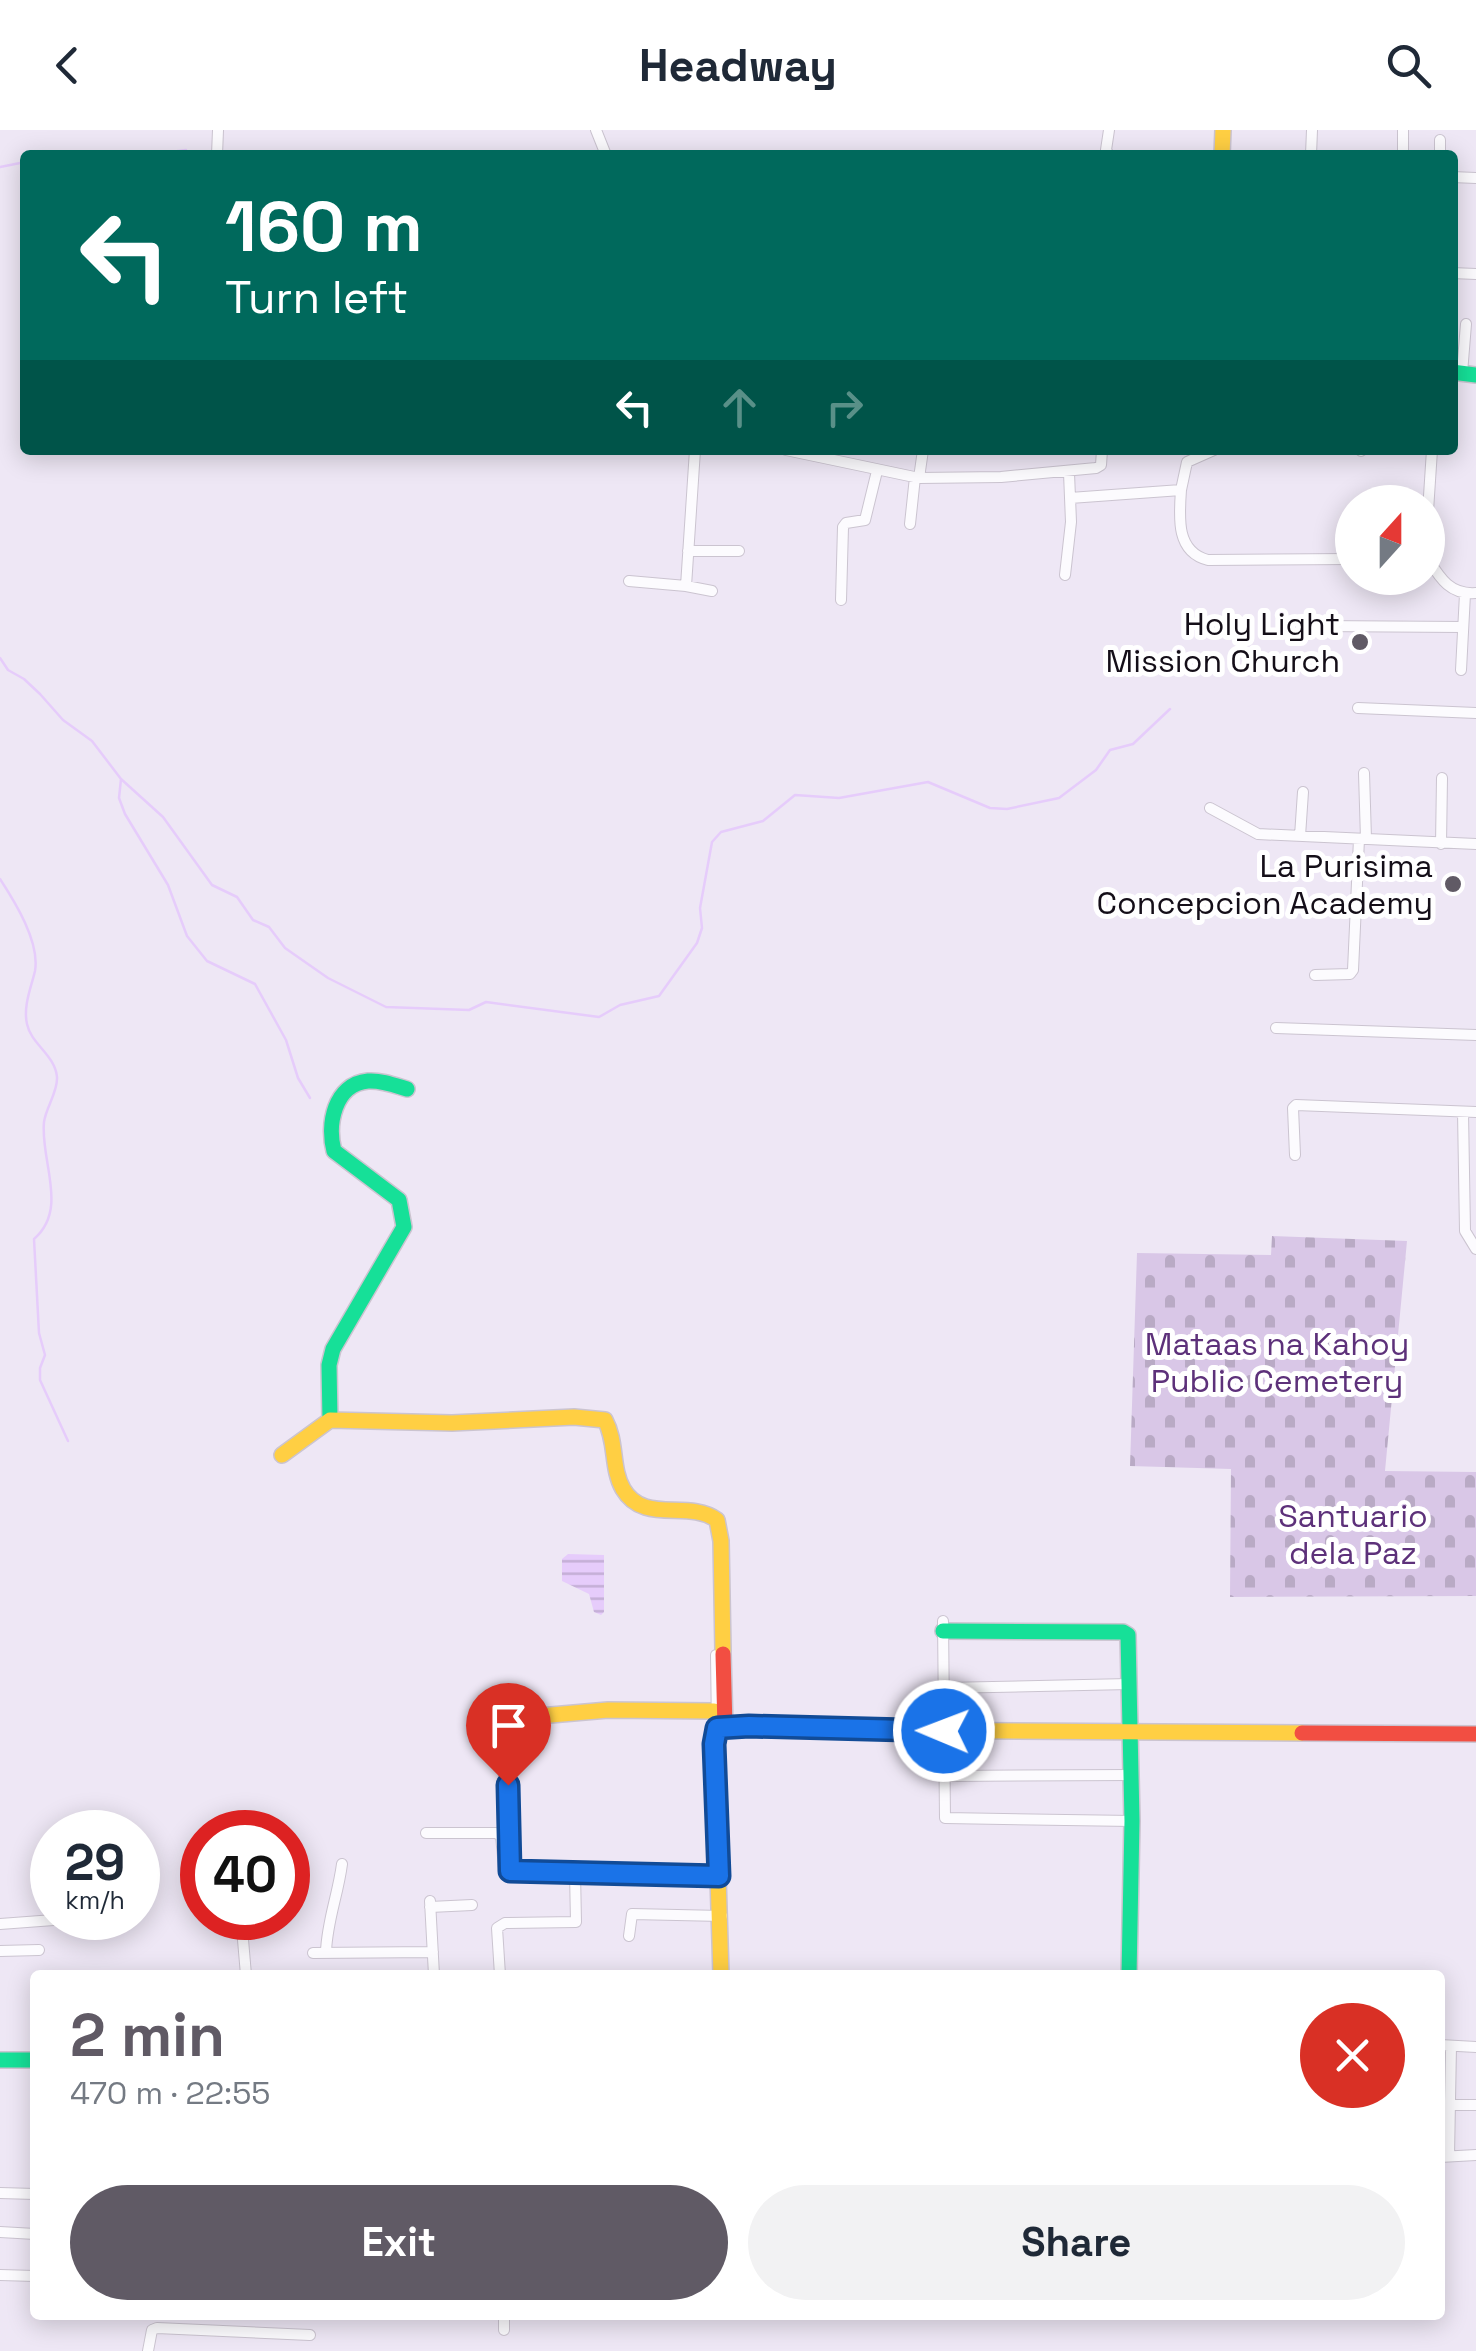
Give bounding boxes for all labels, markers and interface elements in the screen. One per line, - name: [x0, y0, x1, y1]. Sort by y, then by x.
- text: Headway: [639, 37, 837, 94]
- icon: back: [40, 38, 95, 93]
- icon: search: [1381, 38, 1436, 93]
- text: 160 m: [225, 182, 423, 271]
- icon: left: [60, 190, 190, 320]
- text: Turn left: [225, 269, 408, 326]
- icon: left: [607, 380, 662, 435]
- icon: ahead: [712, 380, 767, 435]
- icon: right: [817, 380, 872, 435]
- north arrow: [1335, 485, 1445, 595]
- map controls: [1335, 485, 1445, 595]
- place label: Holy Light Mission Church: [1106, 604, 1340, 681]
- marker: Holy Light Mission Church: [1349, 631, 1371, 653]
- place label: La Purisima Concepcion Academy: [1097, 846, 1433, 923]
- marker: La Purisima Concepcion Academy: [1442, 873, 1464, 895]
- park label: Mataas na Kahoy Public Cemetery: [1145, 1324, 1409, 1401]
- park label: Santuario dela Paz: [1278, 1496, 1428, 1573]
- position arrow: [892, 1679, 996, 1783]
- pin: [466, 1683, 551, 1786]
- icon: arrive: [481, 1698, 536, 1753]
- speed limit sign: 40: [180, 1810, 310, 1940]
- text: 29: [65, 1831, 125, 1895]
- text: km/h: [65, 1884, 125, 1916]
- text: 2 min: [70, 1997, 225, 2074]
- button: close: [1300, 2003, 1405, 2108]
- text: 470 m · 22:55: [70, 2073, 271, 2113]
- button: Exit: [70, 2185, 728, 2300]
- button: Share: [748, 2185, 1405, 2300]

